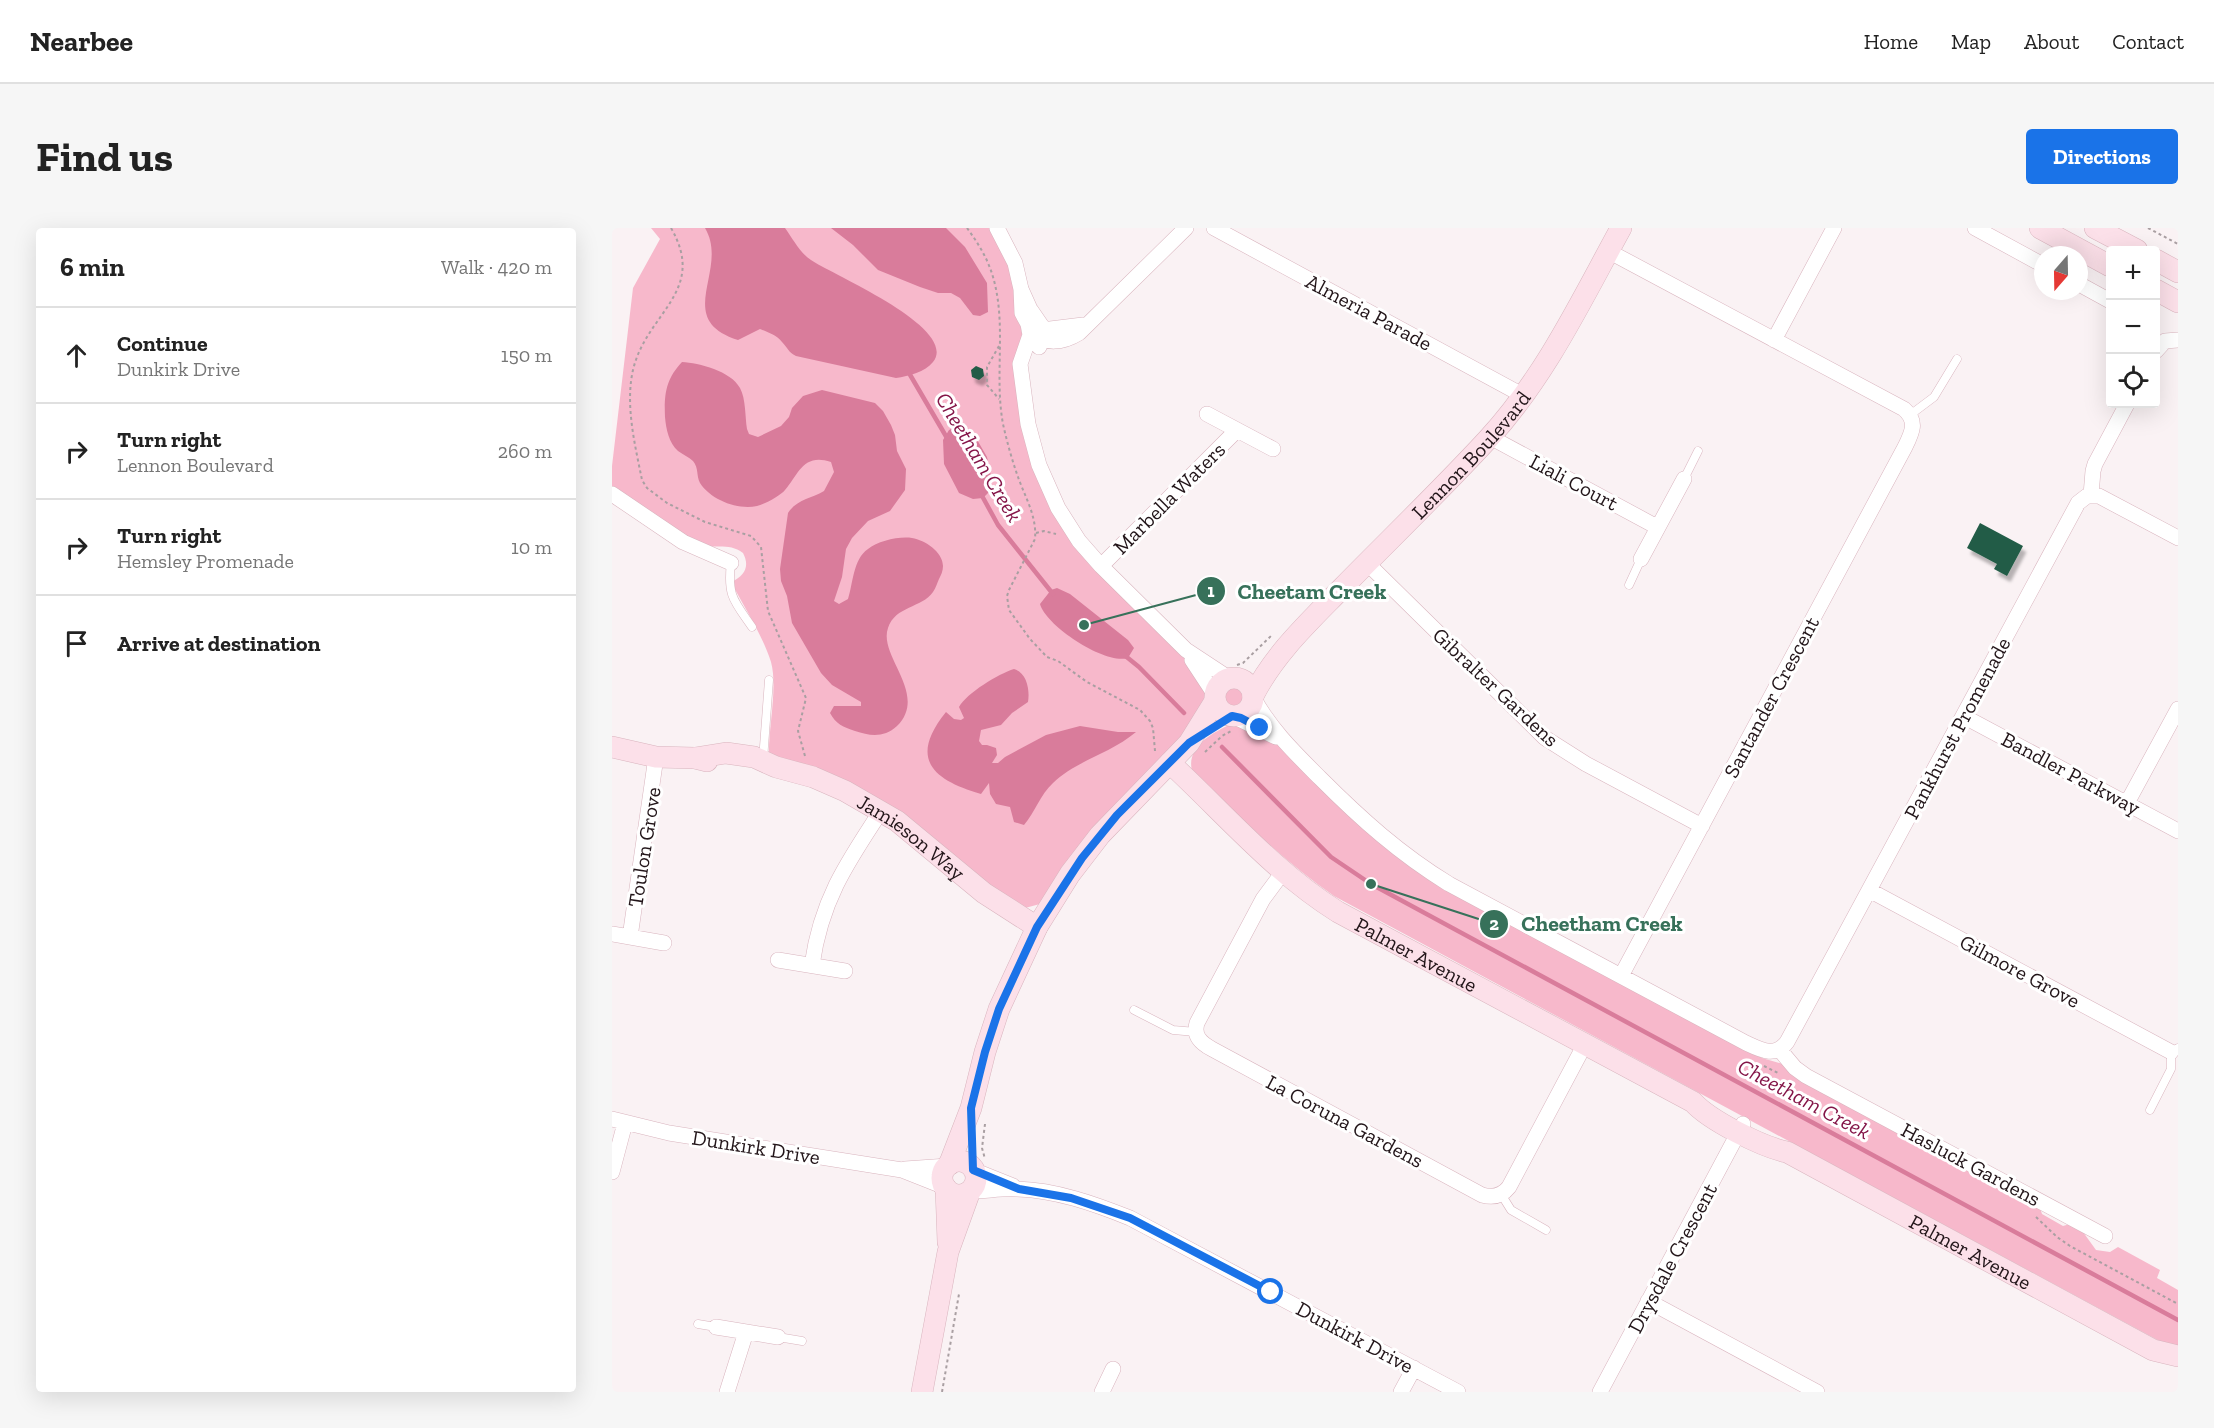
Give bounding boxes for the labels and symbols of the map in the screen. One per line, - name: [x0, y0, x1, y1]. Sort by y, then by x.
- north arrow: [2034, 246, 2088, 300]
- street label: Almeria Parade: [1302, 268, 1436, 356]
- street label: Lennon Boulevard: [1406, 385, 1536, 524]
- water label: Cheetham Creek: [930, 387, 1028, 527]
- street label: Marbella Waters: [1108, 437, 1230, 559]
- street label: Liali Court: [1526, 448, 1623, 516]
- callout: Cheetam Creek: [1196, 571, 1399, 611]
- text: Cheetam Creek: [1238, 578, 1386, 605]
- text: 1: [1207, 580, 1215, 602]
- street label: Santander Crescent: [1718, 612, 1824, 782]
- street label: Gibralter Gardens: [1428, 622, 1564, 752]
- street label: Pankhurst Promenade: [1898, 633, 2016, 823]
- route end: [1246, 714, 1272, 740]
- street label: Bandler Parkway: [1997, 726, 2145, 820]
- street label: Toulon Grove: [622, 785, 666, 909]
- street label: Jamieson Way: [853, 789, 971, 885]
- callout: Cheetham Creek: [1479, 904, 1695, 944]
- text: Cheetham Creek: [1521, 910, 1683, 937]
- street label: Palmer Avenue: [1351, 911, 1482, 997]
- text: 2: [1489, 913, 1499, 935]
- street label: Gilmore Grove: [1956, 929, 2084, 1013]
- water label: Cheetham Creek: [1733, 1053, 1875, 1145]
- street label: La Coruna Gardens: [1262, 1069, 1428, 1173]
- street label: Hasluck Gardens: [1897, 1117, 2045, 1211]
- street label: Dunkirk Drive: [690, 1125, 822, 1169]
- street label: Drysdale Crescent: [1622, 1179, 1722, 1337]
- street label: Palmer Avenue: [1905, 1208, 2036, 1295]
- route start: [1257, 1278, 1283, 1304]
- street label: Dunkirk Drive: [1292, 1296, 1418, 1378]

